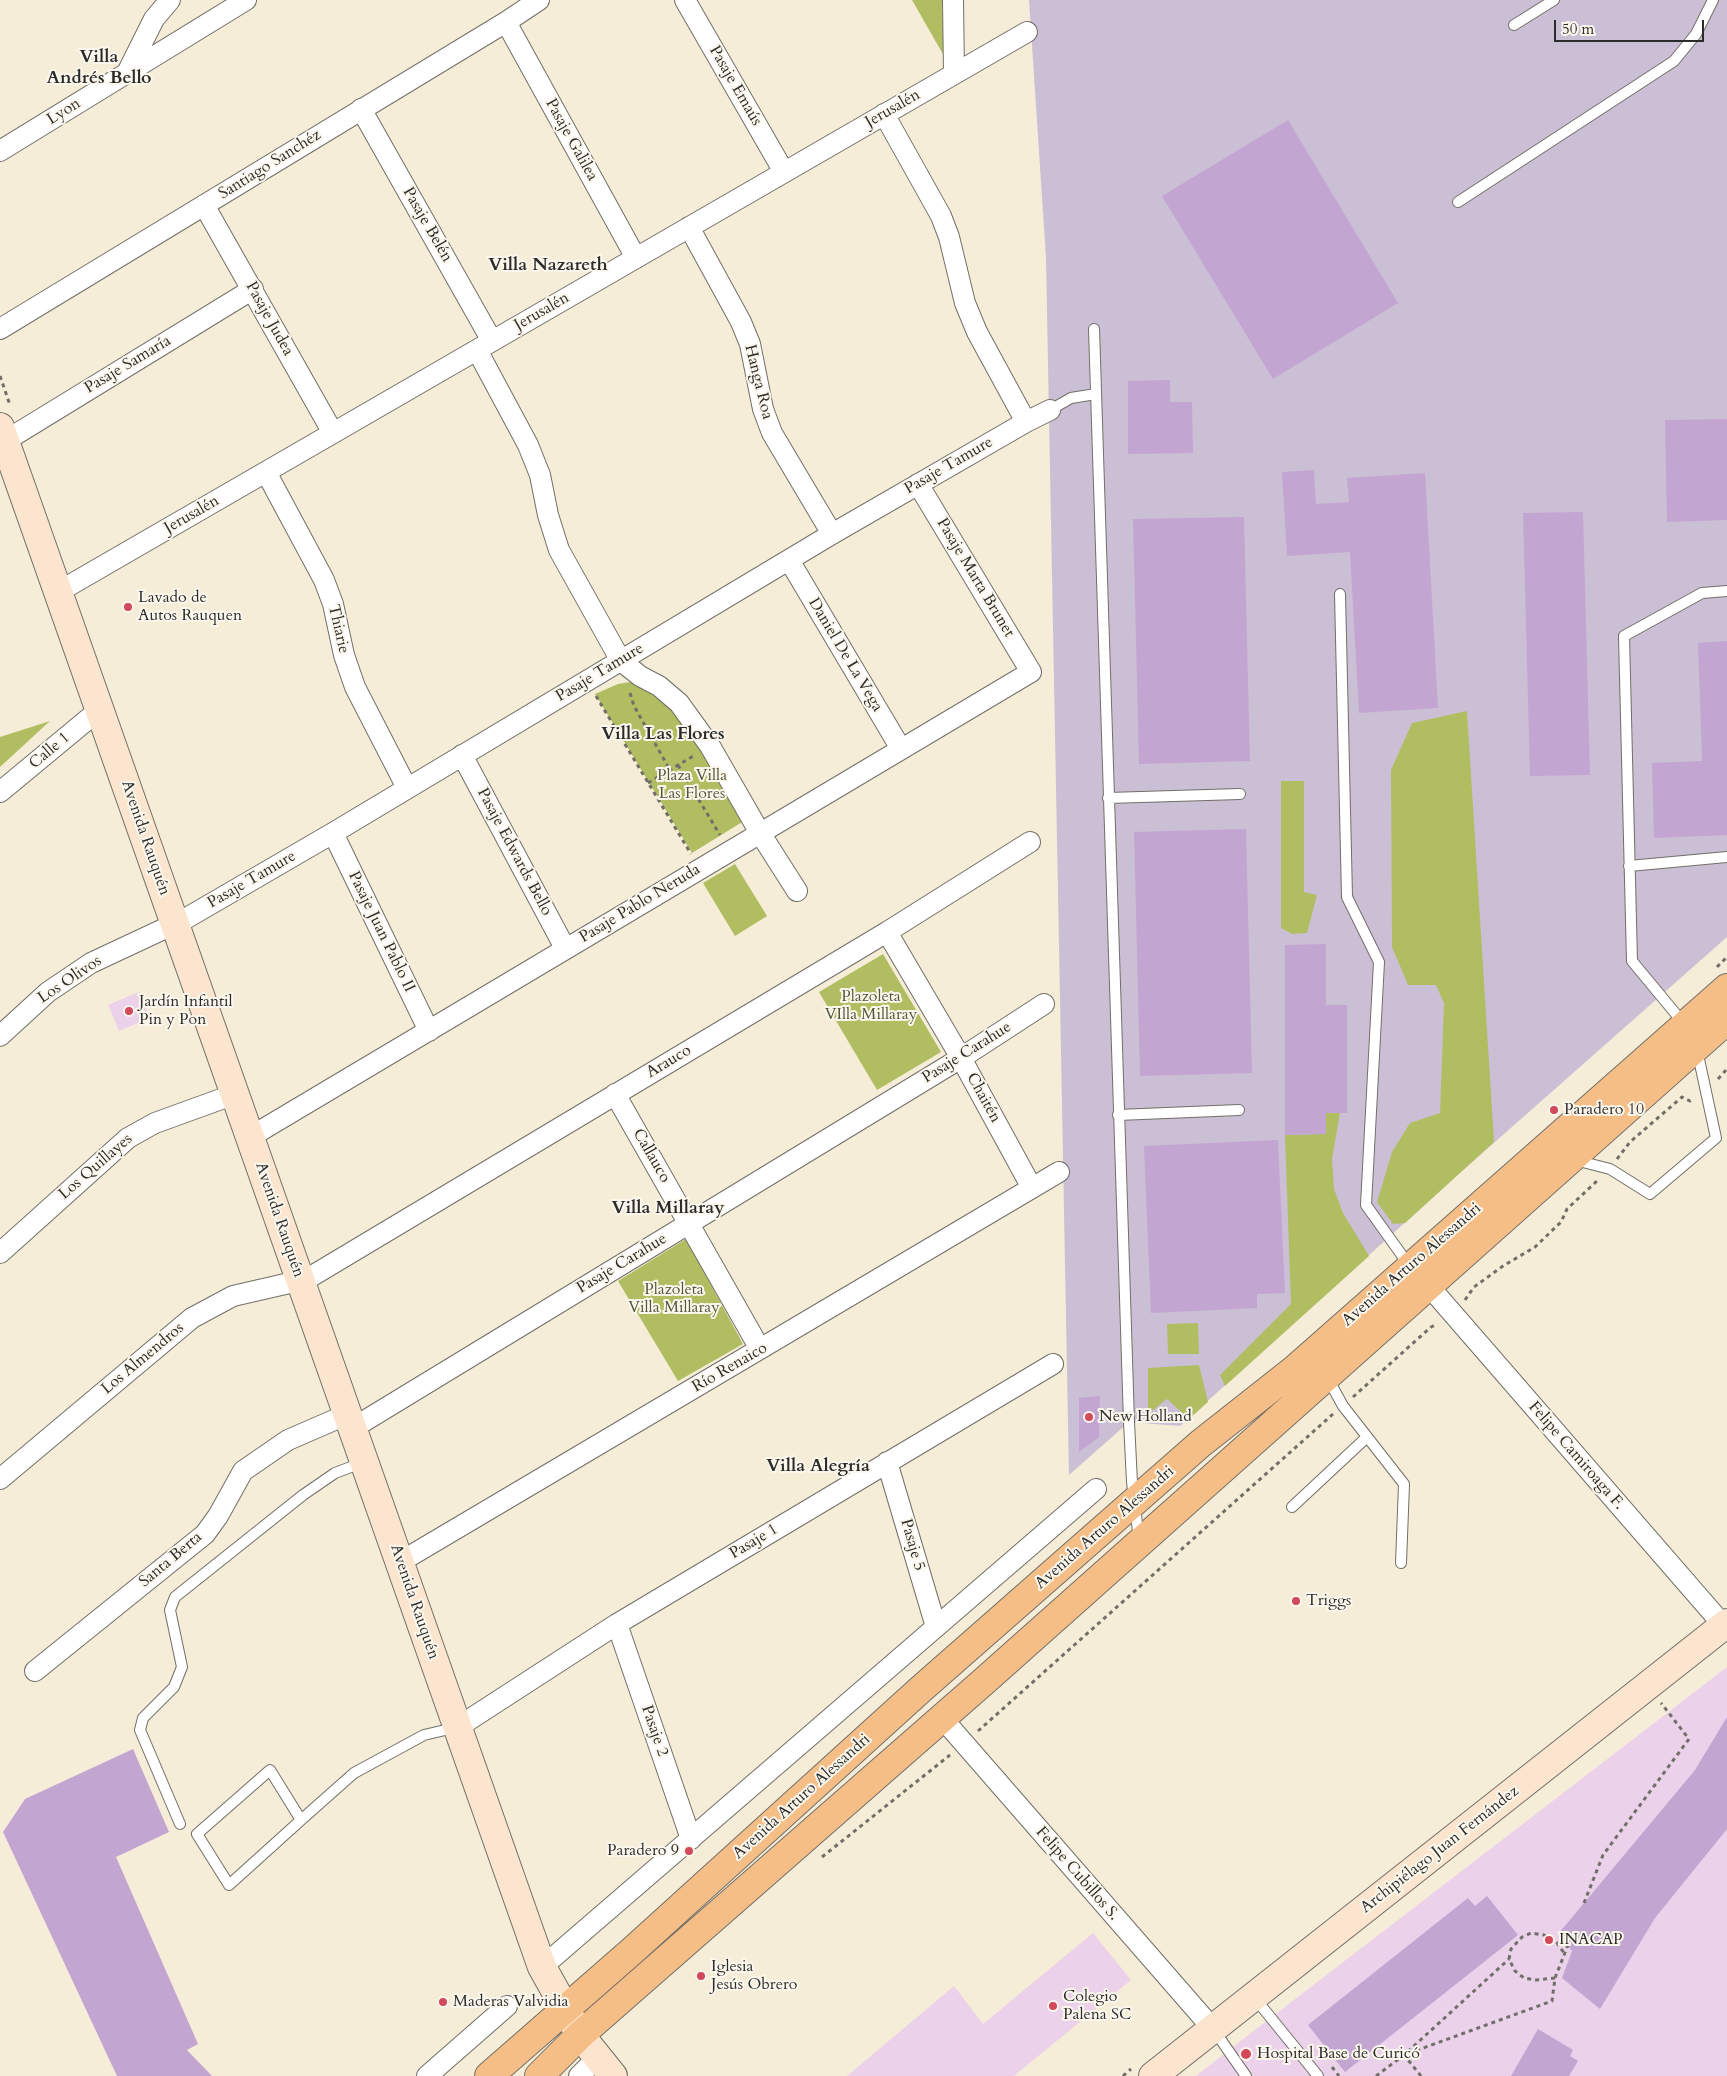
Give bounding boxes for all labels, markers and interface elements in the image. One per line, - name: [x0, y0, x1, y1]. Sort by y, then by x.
- scale bar: [1557, 10, 1707, 42]
- text: 50 m: [1562, 19, 1594, 39]
- street label: Pasaje Emaús: [704, 43, 766, 129]
- district label: Villa Andrés Bello: [46, 47, 152, 90]
- street label: Jerusalén: [862, 86, 924, 132]
- street label: Lyon: [44, 94, 84, 130]
- street label: Pasaje Galilea: [541, 96, 601, 184]
- street label: Santiago Sanchéz: [215, 126, 325, 204]
- street label: Pasaje Belén: [398, 184, 456, 266]
- district label: Villa Nazareth: [488, 255, 608, 277]
- street label: Pasaje Judea: [241, 279, 297, 359]
- street label: Jerusalén: [511, 289, 573, 335]
- street label: Pasaje Samaría: [81, 332, 175, 398]
- street label: Hanga Roa: [739, 343, 777, 421]
- street label: Pasaje Tamure: [901, 433, 997, 499]
- street label: Jerusalén: [161, 492, 223, 538]
- street label: Pasaje Marta Brunet: [932, 515, 1018, 641]
- place label: Lavado de Autos Rauquen: [138, 588, 242, 626]
- street label: Daniel De La Vega: [803, 595, 887, 715]
- marker: Lavado de Autos Rauquen: [122, 601, 134, 613]
- street label: Thiarie: [323, 603, 353, 655]
- street label: Pasaje Tamure: [553, 639, 647, 707]
- district label: Villa Las Flores: [601, 724, 725, 746]
- street label: Calle 1: [26, 729, 74, 773]
- park label: Plaza Villa Las Flores: [657, 766, 727, 804]
- street label: Avenida Rauquén: [116, 778, 174, 898]
- street label: Pasaje Edwards Bello: [472, 785, 556, 919]
- street label: Pasaje Tamure: [204, 847, 300, 913]
- street label: Pasaje Pablo Neruda: [576, 860, 704, 948]
- street label: Pasaje Juan Pablo II: [343, 868, 419, 996]
- street label: Los Olivos: [35, 952, 105, 1008]
- park label: Plazoleta VIlla Millaray: [825, 987, 917, 1025]
- place label: Jardín Infantil Pin y Pon: [139, 992, 233, 1030]
- marker: Jardín Infantil Pin y Pon: [123, 1005, 135, 1017]
- street label: Pasaje Carahue: [919, 1018, 1015, 1088]
- street label: Arauco: [643, 1041, 695, 1083]
- street label: Chaitén: [962, 1070, 1004, 1126]
- place label: Paradero 10: [1564, 1100, 1644, 1120]
- marker: Paradero 10: [1548, 1104, 1560, 1116]
- street label: Callauco: [628, 1126, 674, 1186]
- street label: Los Quillayes: [55, 1130, 137, 1204]
- street label: Avenida Rauquén: [250, 1160, 308, 1280]
- district label: Villa Millaray: [612, 1198, 724, 1220]
- street label: Avenida Arturo Alessandri: [1338, 1199, 1486, 1331]
- street label: Pasaje Carahue: [574, 1230, 670, 1298]
- park label: Plazoleta Villa Millaray: [628, 1280, 720, 1318]
- street label: Los Almendros: [98, 1319, 188, 1399]
- street label: Río Renaico: [689, 1339, 771, 1397]
- street label: Felipe Camiroaga F.: [1524, 1398, 1628, 1514]
- place label: New Holland: [1099, 1407, 1192, 1427]
- marker: New Holland: [1083, 1411, 1095, 1423]
- district label: Villa Alegría: [766, 1456, 870, 1478]
- street label: Avenida Arturo Alessandri: [1031, 1462, 1179, 1594]
- street label: Pasaje 5: [895, 1517, 929, 1573]
- street label: Pasaje 1: [726, 1520, 782, 1564]
- street label: Santa Berta: [136, 1528, 206, 1592]
- street label: Avenida Rauquén: [385, 1542, 443, 1662]
- place label: Triggs: [1306, 1591, 1351, 1611]
- marker: Triggs: [1290, 1595, 1302, 1607]
- street label: Pasaje 2: [636, 1703, 672, 1759]
- street label: Avenida Arturo Alessandri: [729, 1730, 875, 1864]
- street label: Archipiélago Juan Fernández: [1357, 1782, 1523, 1918]
- street label: Felipe Cubillos S.: [1031, 1823, 1123, 1925]
- place label: Paradero 9: [607, 1841, 679, 1861]
- marker: Paradero 9: [683, 1845, 695, 1857]
- place label: INACAP: [1559, 1930, 1623, 1950]
- marker: INACAP: [1543, 1934, 1555, 1946]
- place label: Iglesia Jesús Obrero: [711, 1957, 797, 1995]
- marker: Iglesia Jesús Obrero: [695, 1970, 707, 1982]
- place label: Colegio Palena SC: [1063, 1987, 1131, 2025]
- place label: Maderas Valvidia: [453, 1992, 568, 2012]
- marker: Maderas Valvidia: [437, 1996, 449, 2008]
- marker: Colegio Palena SC: [1047, 2000, 1059, 2012]
- place label: Hospital Base de Curicó: [1257, 2044, 1420, 2064]
- marker: Hospital Base de Curicó: [1239, 2047, 1253, 2061]

